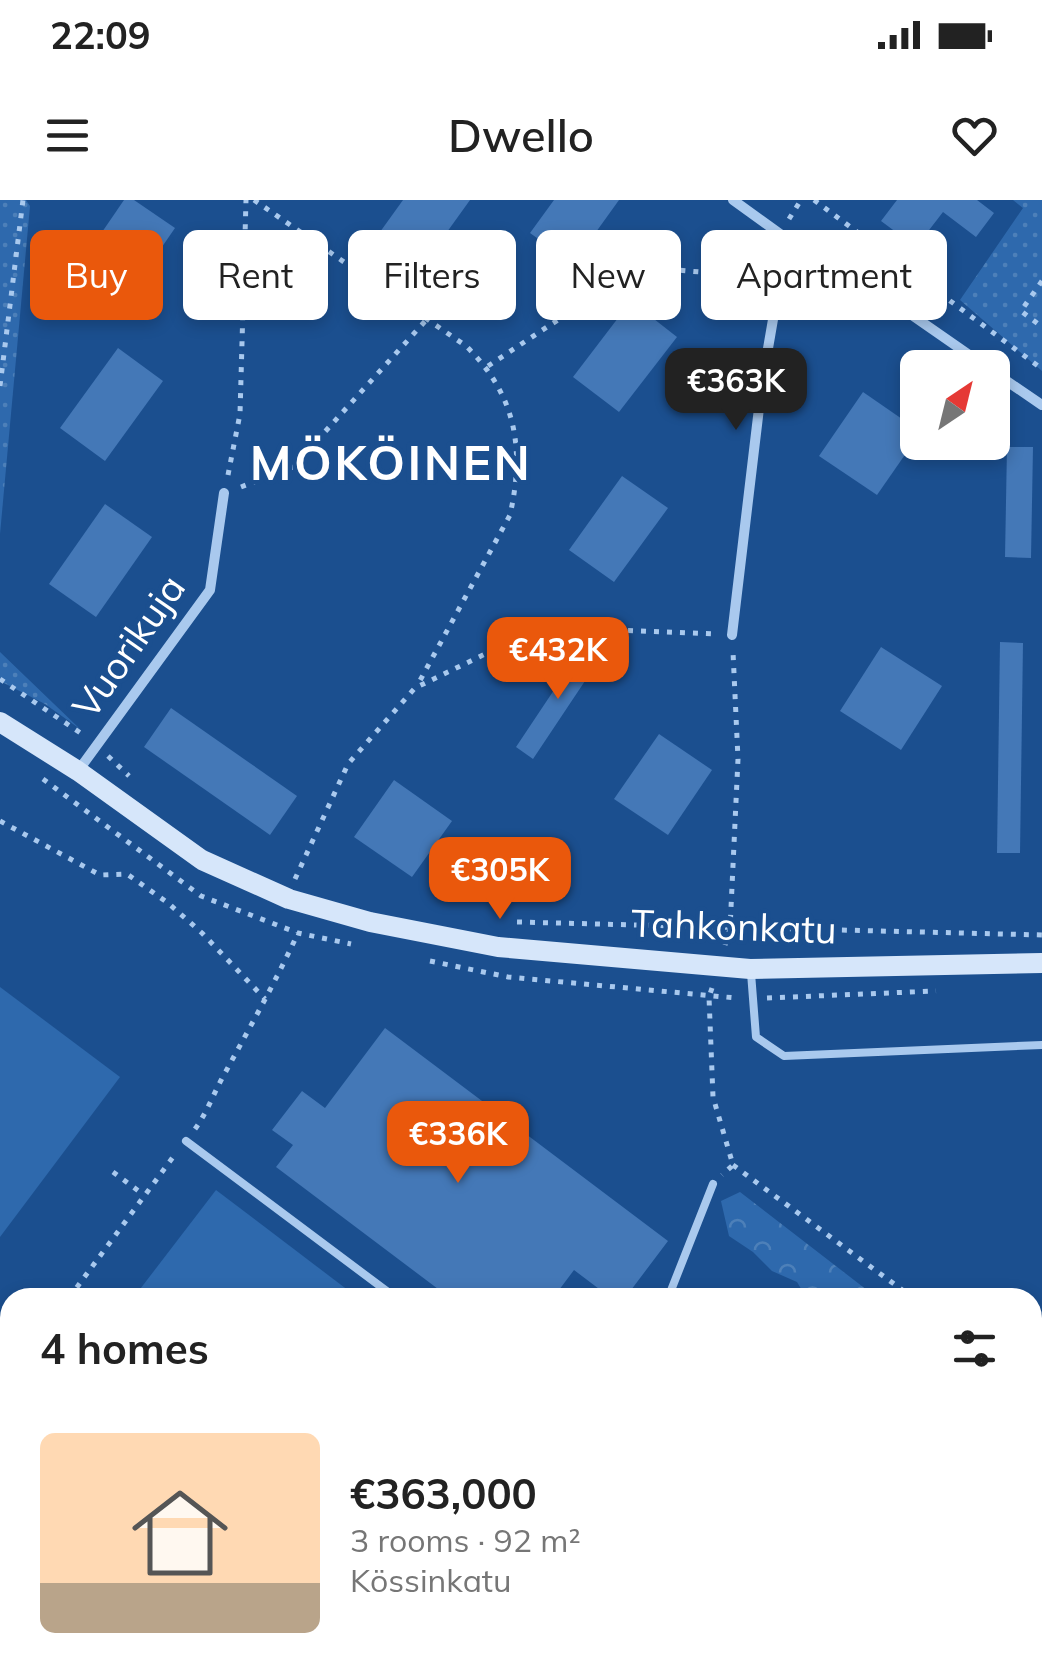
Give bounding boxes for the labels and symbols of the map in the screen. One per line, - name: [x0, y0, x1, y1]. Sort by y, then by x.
- pin: €363K: [666, 348, 806, 433]
- north arrow: [900, 350, 1010, 460]
- district label: MÖKÖINEN: [250, 432, 532, 492]
- street label: Vuorikuja: [61, 565, 195, 728]
- pin: €432K: [488, 617, 628, 702]
- pin: €305K: [430, 837, 570, 922]
- street label: Tahkonkatu: [630, 898, 838, 954]
- pin: €336K: [388, 1101, 528, 1186]

